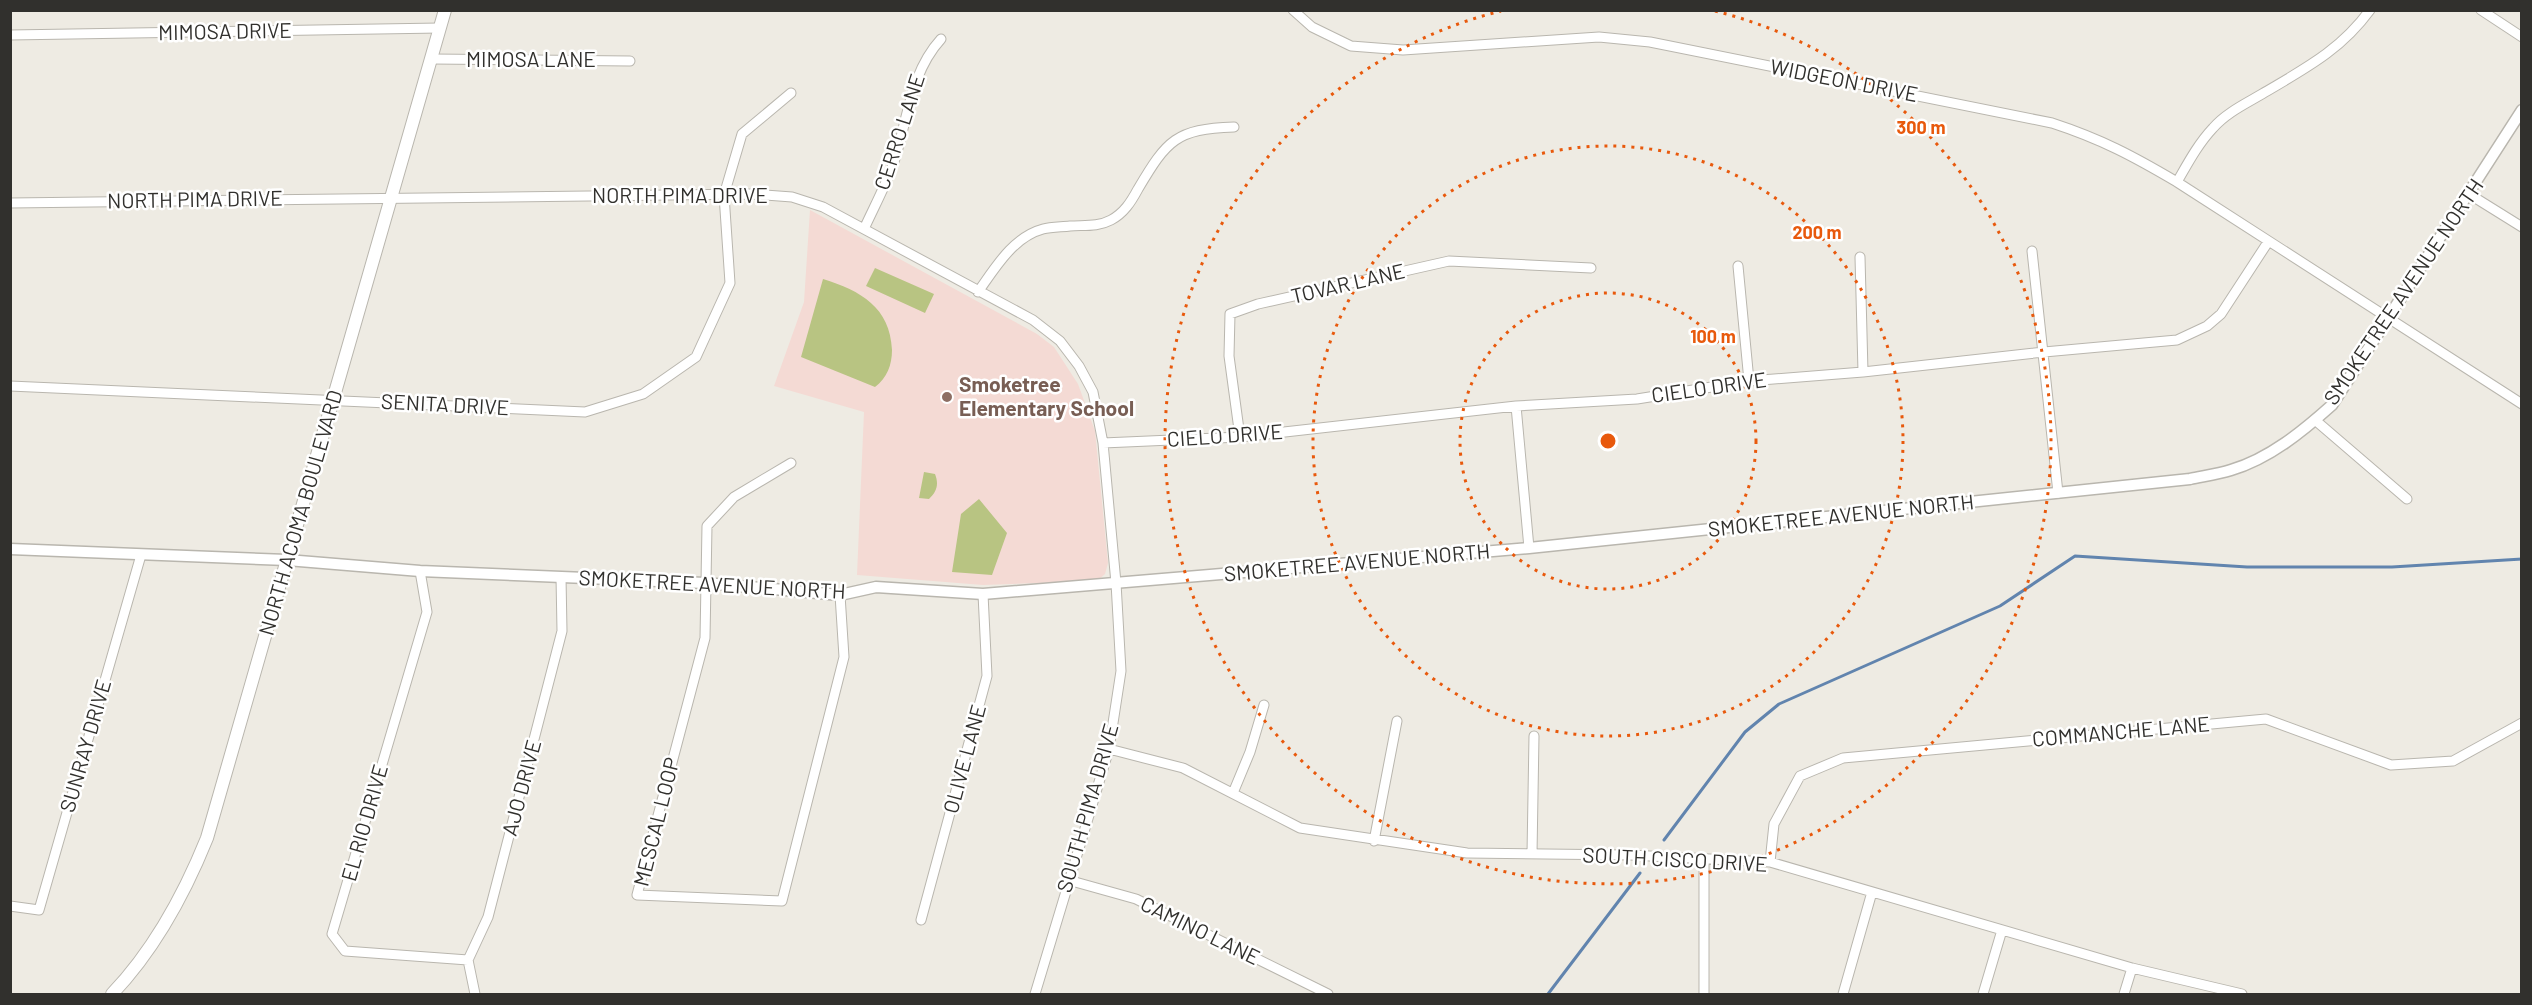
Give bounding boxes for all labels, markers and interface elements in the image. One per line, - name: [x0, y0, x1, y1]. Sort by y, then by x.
- street label: MIMOSA DRIVE: [158, 17, 292, 44]
- street label: MIMOSA LANE: [466, 46, 596, 71]
- street label: WIDGEON DRIVE: [1768, 53, 1920, 106]
- street label: CERRO LANE: [868, 70, 929, 193]
- text: 300 m: [1897, 116, 1945, 138]
- street label: SMOKETREE AVENUE NORTH: [2318, 173, 2488, 409]
- street label: NORTH PIMA DRIVE: [592, 182, 768, 207]
- street label: NORTH PIMA DRIVE: [107, 184, 283, 213]
- text: 200 m: [1792, 221, 1842, 243]
- street label: TOVAR LANE: [1288, 257, 1407, 308]
- text: 100 m: [1690, 325, 1736, 347]
- street label: CIELO DRIVE: [1650, 366, 1768, 407]
- place label: Smoketree Elementary School: [959, 371, 1134, 420]
- street label: NORTH ACOMA BOULEVARD: [253, 387, 347, 638]
- street label: SENITA DRIVE: [380, 388, 510, 419]
- marker: Smoketree Elementary School: [940, 390, 954, 404]
- street label: CIELO DRIVE: [1166, 418, 1284, 451]
- centre of rings: [1598, 431, 1618, 451]
- street label: SMOKETREE AVENUE NORTH: [1707, 488, 1975, 541]
- street label: SMOKETREE AVENUE NORTH: [1223, 537, 1491, 586]
- street label: SMOKETREE AVENUE NORTH: [578, 564, 846, 603]
- street label: SUNRAY DRIVE: [54, 676, 115, 815]
- street label: OLIVE LANE: [937, 701, 990, 816]
- street label: COMMANCHE LANE: [2031, 710, 2211, 751]
- street label: SOUTH PIMA DRIVE: [1050, 720, 1123, 895]
- street label: AJO DRIVE: [496, 737, 545, 838]
- street label: MESCAL LOOP: [627, 755, 684, 889]
- street label: EL RIO DRIVE: [335, 761, 392, 884]
- street label: SOUTH CISCO DRIVE: [1582, 841, 1768, 876]
- street label: CAMINO LANE: [1137, 890, 1264, 969]

